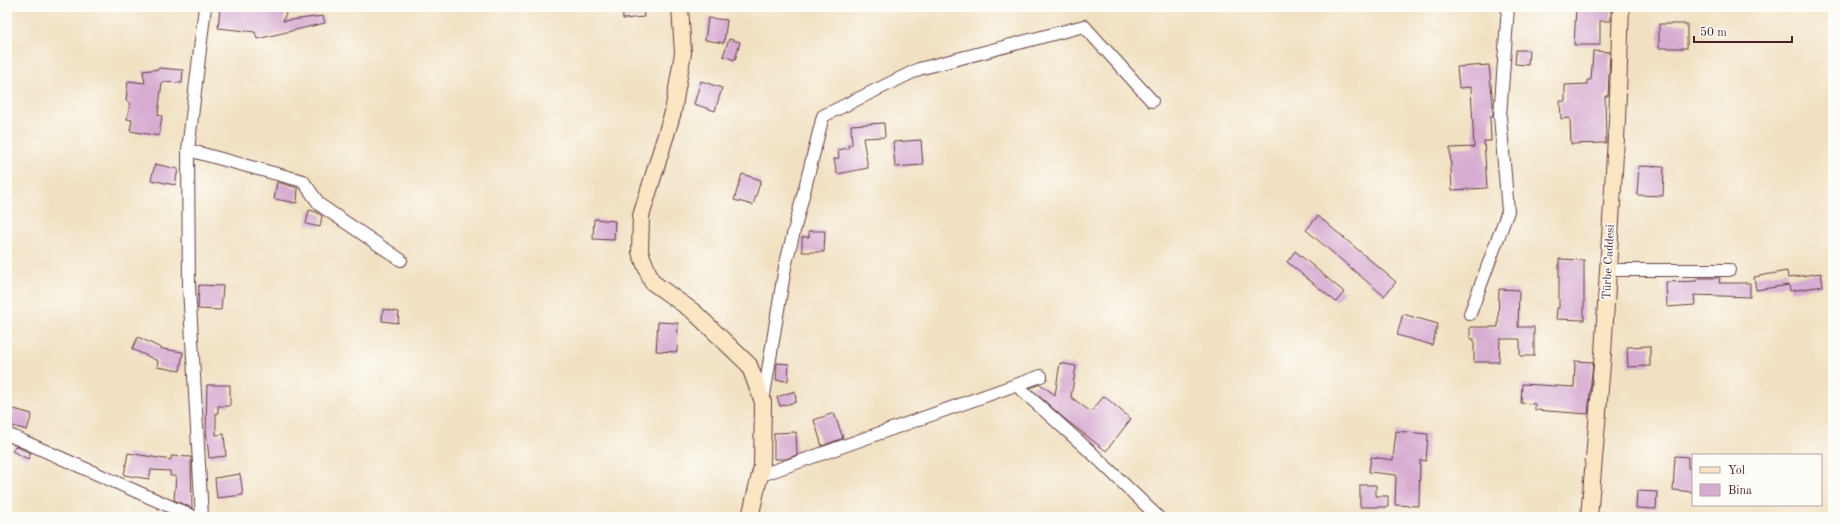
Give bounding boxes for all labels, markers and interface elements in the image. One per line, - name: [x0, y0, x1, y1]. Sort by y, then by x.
- scale bar: [1694, 18, 1792, 44]
- text: 50 m: [1700, 26, 1727, 39]
- street label: Türbe Caddesi: [1601, 224, 1617, 300]
- legend: [1692, 454, 1822, 506]
- text: Yol: [1728, 465, 1745, 477]
- text: Bina: [1728, 485, 1752, 497]

